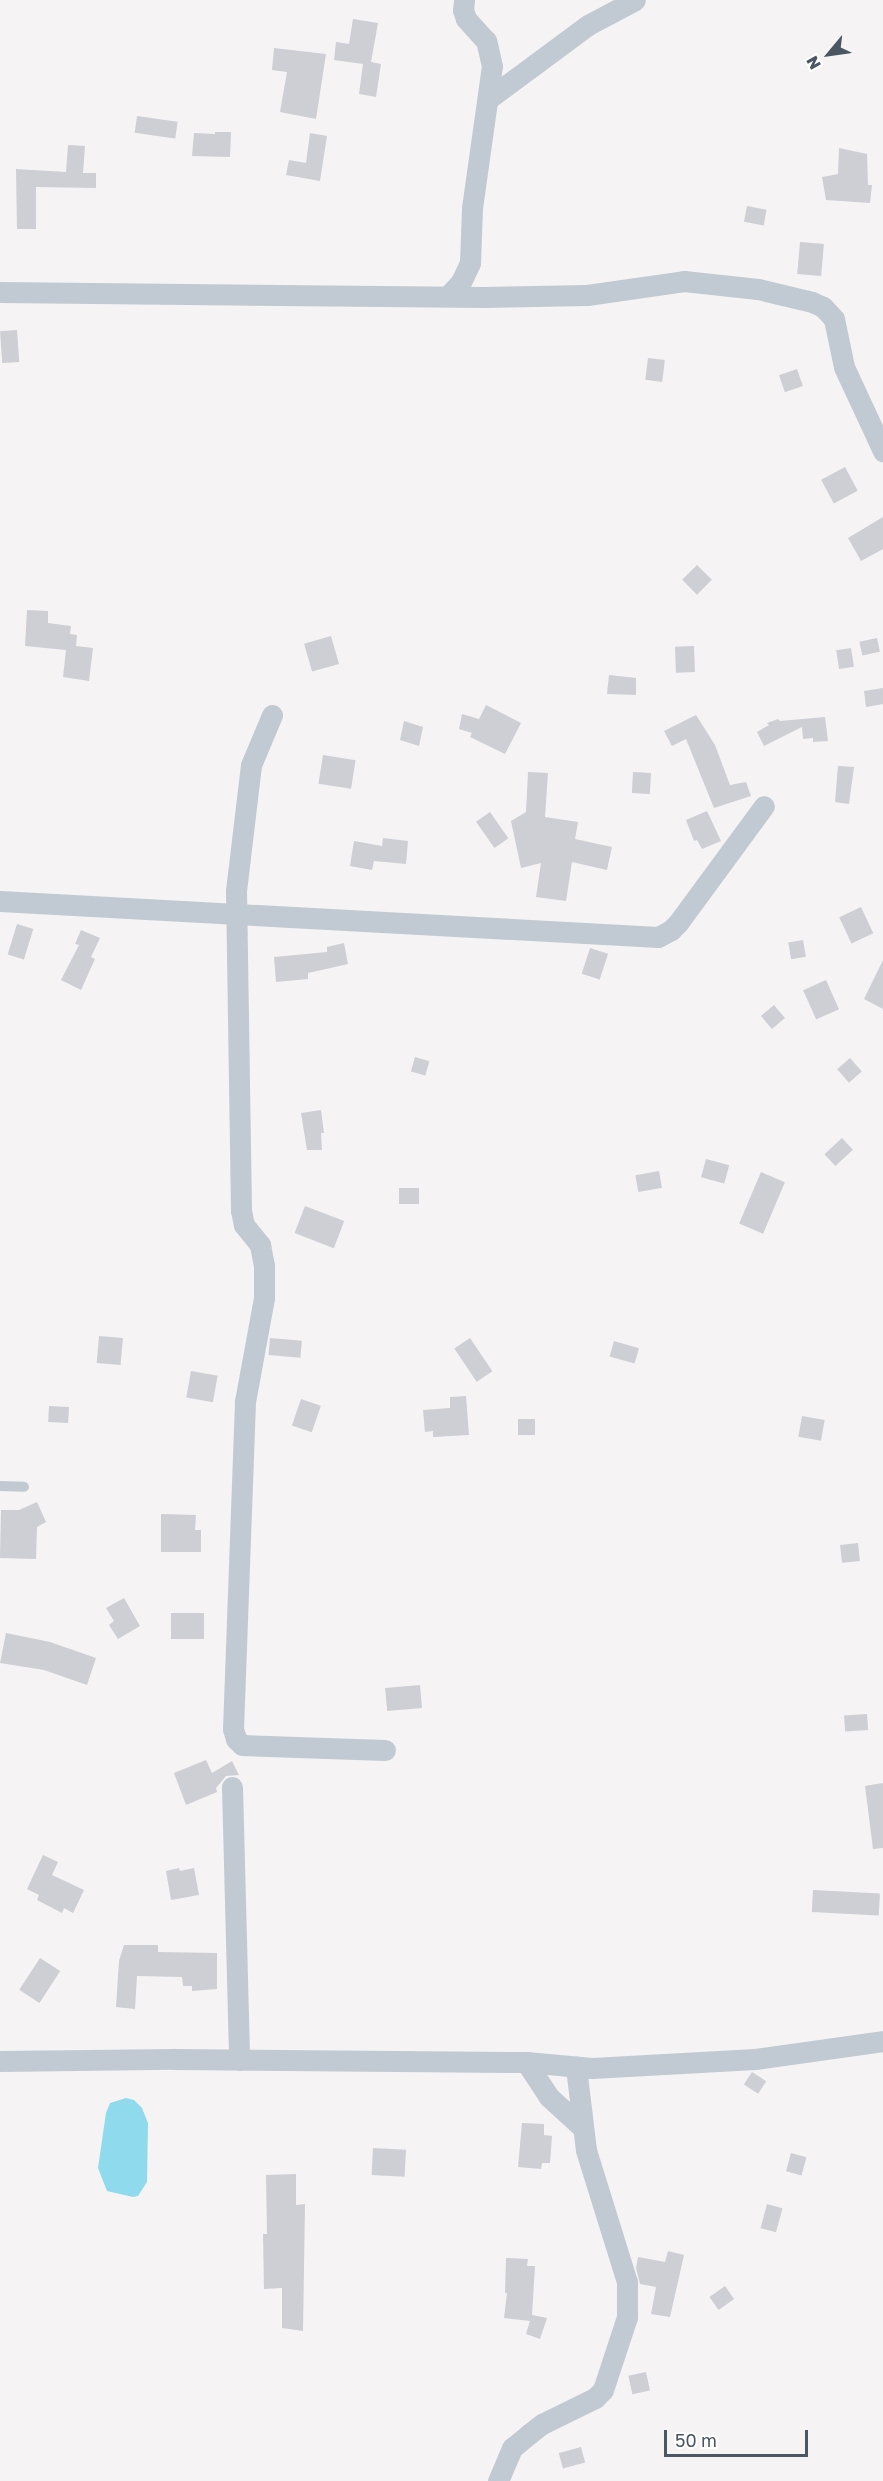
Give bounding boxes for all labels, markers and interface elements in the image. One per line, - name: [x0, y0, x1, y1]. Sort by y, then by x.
- north arrow: [799, 24, 859, 84]
- text: N: [802, 53, 825, 73]
- scale bar: [667, 2418, 811, 2456]
- text: 50 m: [675, 2429, 717, 2451]

